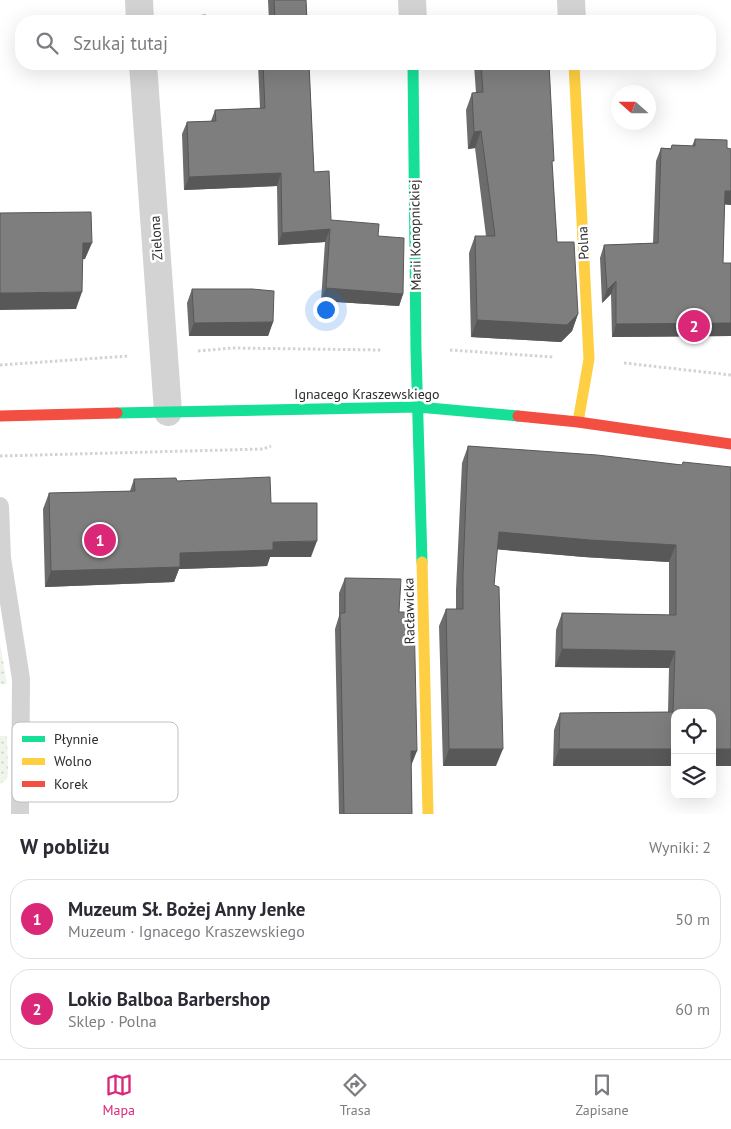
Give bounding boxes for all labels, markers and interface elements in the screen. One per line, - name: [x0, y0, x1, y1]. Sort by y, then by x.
- search box: [15, 15, 716, 70]
- icon: search: [33, 29, 61, 57]
- text: Szukaj tutaj: [73, 31, 168, 55]
- north arrow: [611, 85, 656, 130]
- street label: Marii Konopnickiej: [405, 179, 425, 291]
- street label: Zielona: [145, 215, 167, 261]
- street label: Polna: [573, 226, 593, 260]
- your location: [313, 297, 339, 323]
- pin: 2: [678, 307, 710, 345]
- street label: Ignacego Kraszewskiego: [294, 385, 440, 403]
- pin: 1: [84, 521, 116, 559]
- street label: Racławicka: [399, 578, 419, 644]
- map controls: [671, 709, 716, 799]
- button: locate: [671, 709, 716, 754]
- legend: [12, 722, 178, 802]
- text: Płynnie: [54, 730, 99, 748]
- text: Wolno: [54, 752, 92, 770]
- button: layers: [671, 754, 716, 799]
- text: Korek: [54, 775, 88, 793]
- text: W pobliżu: [20, 833, 109, 860]
- text: Wyniki: 2: [649, 837, 711, 857]
- text: Muzeum Sł. Bożej Anny Jenke: [68, 897, 305, 921]
- text: 1: [32, 909, 42, 929]
- text: 50 m: [675, 909, 710, 929]
- text: Muzeum · Ignacego Kraszewskiego: [68, 921, 305, 941]
- text: Lokio Balboa Barbershop: [68, 987, 270, 1011]
- text: 2: [32, 999, 42, 1019]
- text: 60 m: [675, 999, 710, 1019]
- text: Sklep · Polna: [68, 1011, 157, 1031]
- tab: Mapa: [102, 1071, 135, 1119]
- tab: Trasa: [340, 1071, 371, 1119]
- tab: Zapisane: [575, 1071, 629, 1119]

